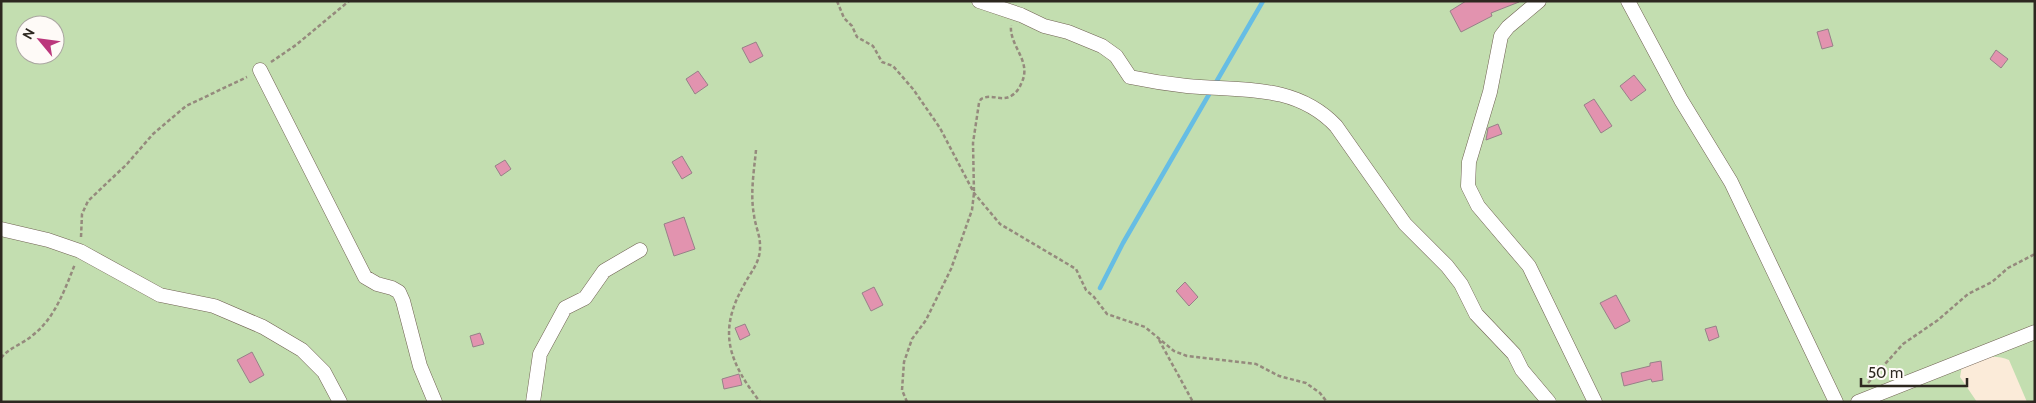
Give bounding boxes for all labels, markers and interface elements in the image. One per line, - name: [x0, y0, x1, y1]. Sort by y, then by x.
- north arrow: [15, 15, 65, 65]
- text: N: [18, 25, 39, 42]
- scale bar: [1861, 356, 1967, 388]
- text: 50 m: [1868, 364, 1903, 382]

